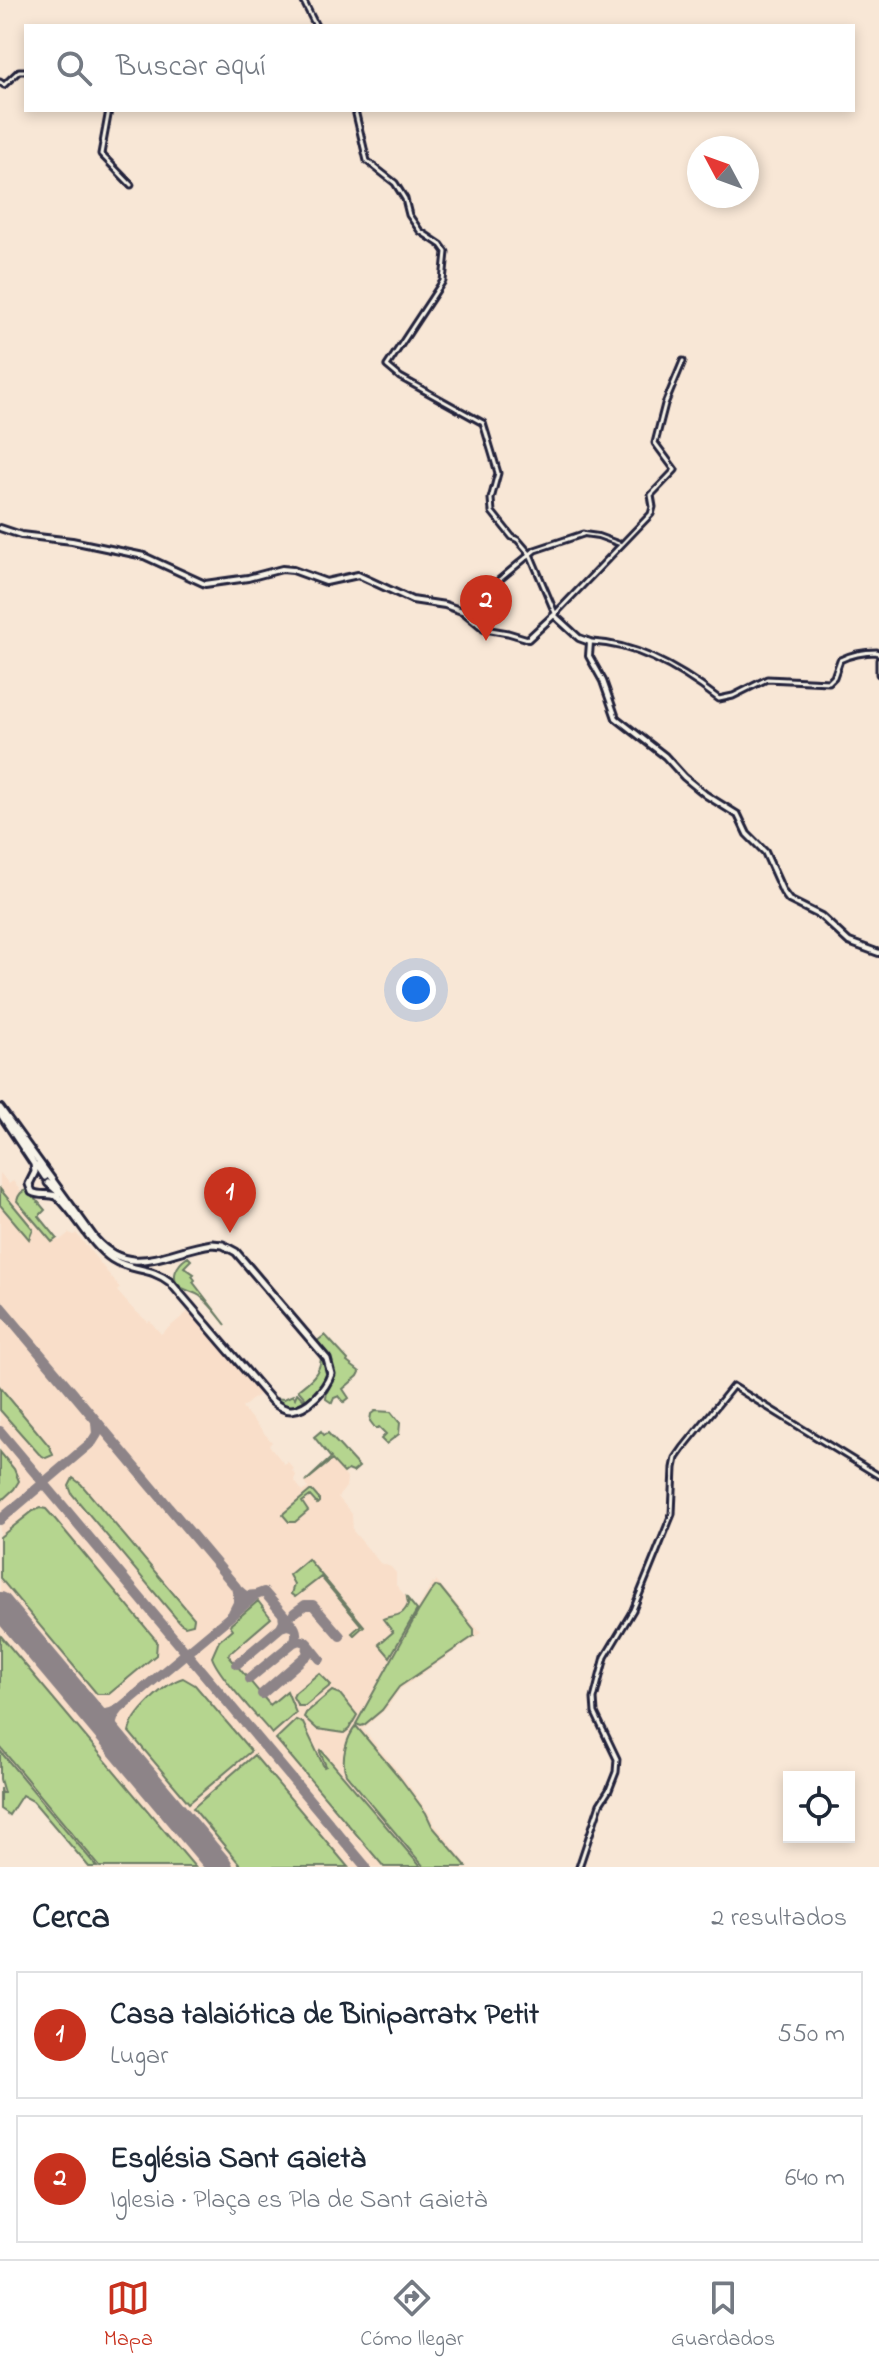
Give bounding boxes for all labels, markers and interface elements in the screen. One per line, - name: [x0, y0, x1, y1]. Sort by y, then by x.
- search box: [24, 24, 855, 112]
- icon: search: [52, 46, 96, 90]
- text: Buscar aquí: [116, 46, 266, 90]
- north arrow: [687, 136, 759, 208]
- pin: 2: [460, 575, 512, 641]
- your location: [396, 970, 436, 1010]
- pin: 1: [204, 1167, 256, 1233]
- map controls: [783, 1771, 855, 1843]
- button: locate: [783, 1771, 855, 1843]
- text: Cerca: [32, 1894, 110, 1944]
- text: 2 resultados: [711, 1900, 847, 1938]
- text: Casa talaiótica de Biniparratx Petit: [110, 1994, 539, 2038]
- text: 1: [56, 2016, 64, 2054]
- text: 550 m: [777, 2016, 845, 2054]
- text: Lugar: [110, 2038, 168, 2076]
- text: Església Sant Gaietà: [110, 2138, 366, 2182]
- text: 2: [54, 2160, 66, 2198]
- text: 640 m: [785, 2160, 845, 2198]
- text: Iglesia · Plaça es Pla de Sant Gaietà: [110, 2182, 487, 2220]
- tab: Mapa: [104, 2276, 153, 2356]
- tab: Cómo llegar: [360, 2276, 464, 2356]
- tab: Guardados: [671, 2276, 775, 2356]

